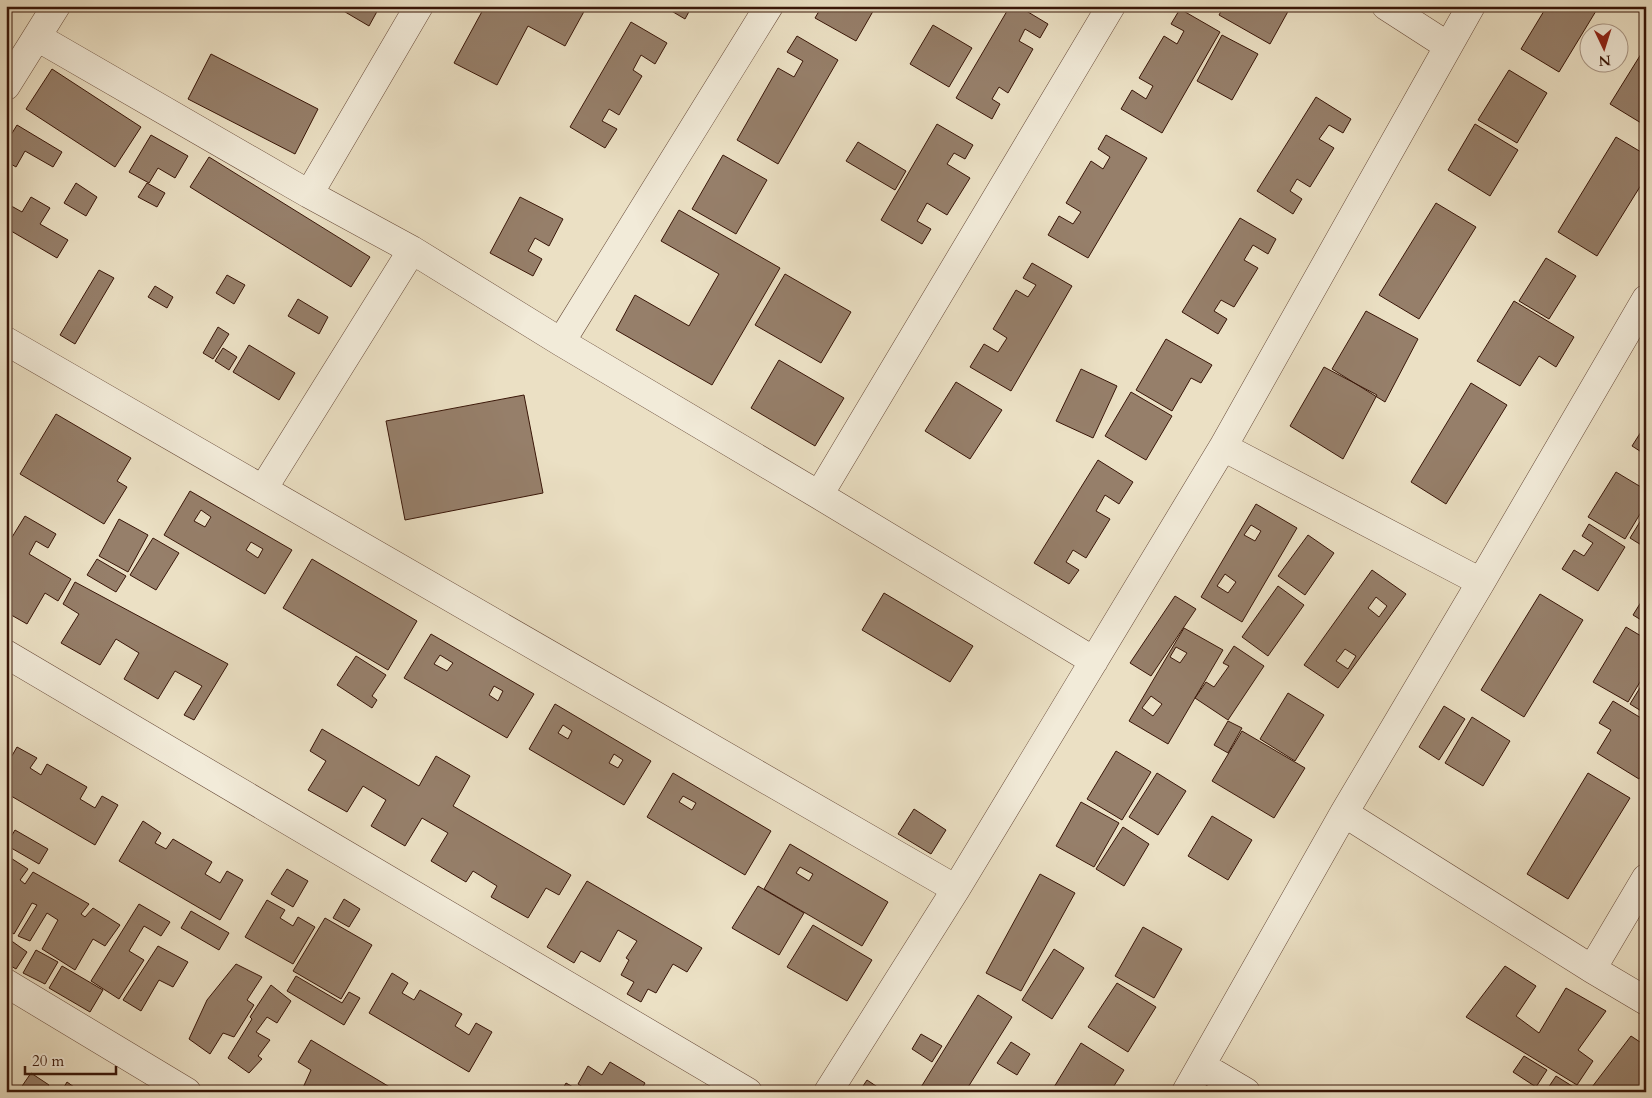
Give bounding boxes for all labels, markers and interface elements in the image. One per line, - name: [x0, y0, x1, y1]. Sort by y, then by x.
- north arrow: [1580, 22, 1630, 72]
- text: N: [1598, 51, 1612, 70]
- scale bar: [25, 1043, 116, 1075]
- text: 20 m: [32, 1051, 64, 1071]

